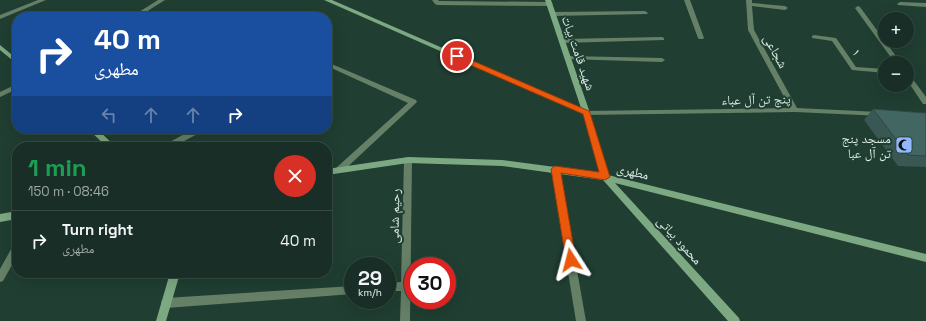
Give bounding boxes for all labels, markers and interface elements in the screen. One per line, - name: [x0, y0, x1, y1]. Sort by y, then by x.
- map controls: [878, 12, 914, 92]
- button: +: [878, 12, 914, 48]
- street label: شهید قامت بیات: [558, 14, 599, 93]
- text: 40 m: [94, 21, 161, 57]
- icon: right: [28, 28, 80, 80]
- street label: شجاعی: [759, 31, 792, 71]
- pin: [440, 39, 474, 73]
- icon: arrive: [446, 45, 468, 67]
- street label: ۱: [848, 45, 865, 59]
- button: −: [878, 56, 914, 92]
- text: مطهری: [94, 57, 139, 80]
- street label: پنج تن آل عباء: [721, 90, 791, 110]
- icon: left: [98, 104, 120, 126]
- icon: ahead: [140, 104, 162, 126]
- icon: ahead: [182, 104, 204, 126]
- icon: right: [224, 104, 246, 126]
- place label: مسجد پنج تن آل عبا: [841, 130, 891, 162]
- mosque icon: مسجد پنج تن آل عبا: [894, 135, 914, 155]
- text: 1 min: [28, 152, 87, 183]
- button: close: [274, 155, 316, 197]
- street label: مطهری: [615, 159, 651, 184]
- text: 150 m · 08:46: [28, 183, 109, 200]
- street label: رحیم شامی: [386, 188, 403, 244]
- street label: محمود بیاتی: [653, 212, 706, 268]
- text: Turn right: [62, 220, 133, 239]
- icon: right: [28, 230, 50, 252]
- text: 40 m: [280, 231, 316, 250]
- position arrow: [550, 239, 592, 281]
- text: مطهری: [62, 240, 94, 257]
- speed limit sign: 30: [404, 257, 456, 309]
- text: 29: [358, 265, 382, 291]
- text: km/h: [358, 286, 382, 299]

